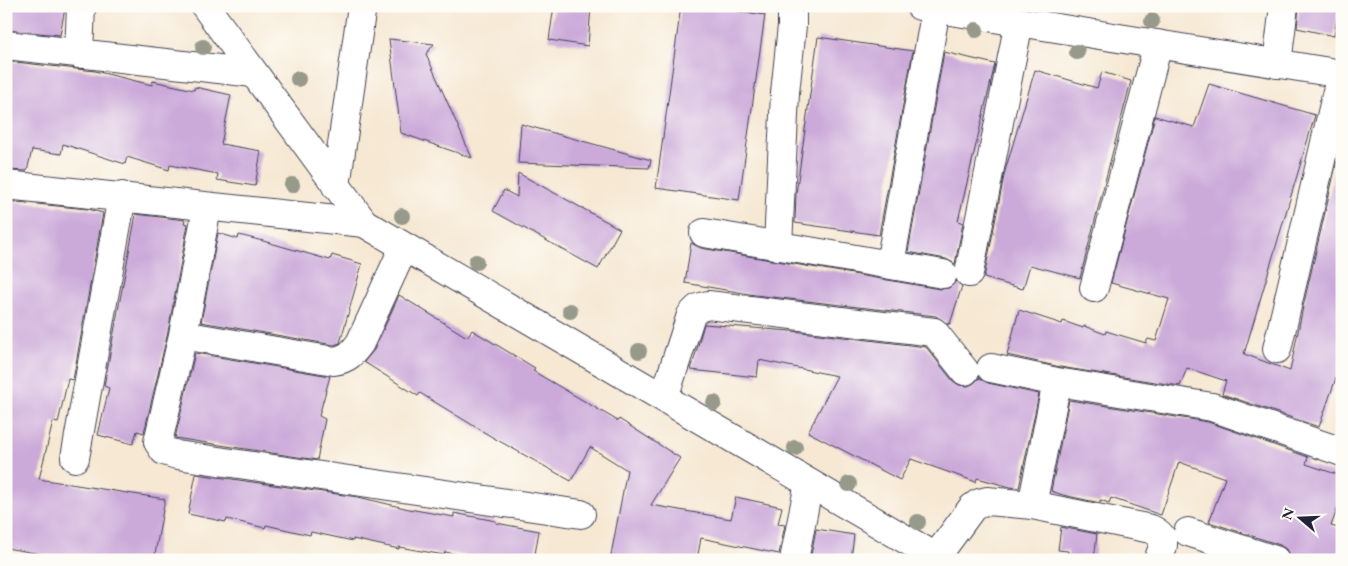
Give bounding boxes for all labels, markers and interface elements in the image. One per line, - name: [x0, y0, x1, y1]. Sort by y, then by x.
- north arrow: [1276, 494, 1326, 544]
- text: N: [1277, 505, 1298, 522]

